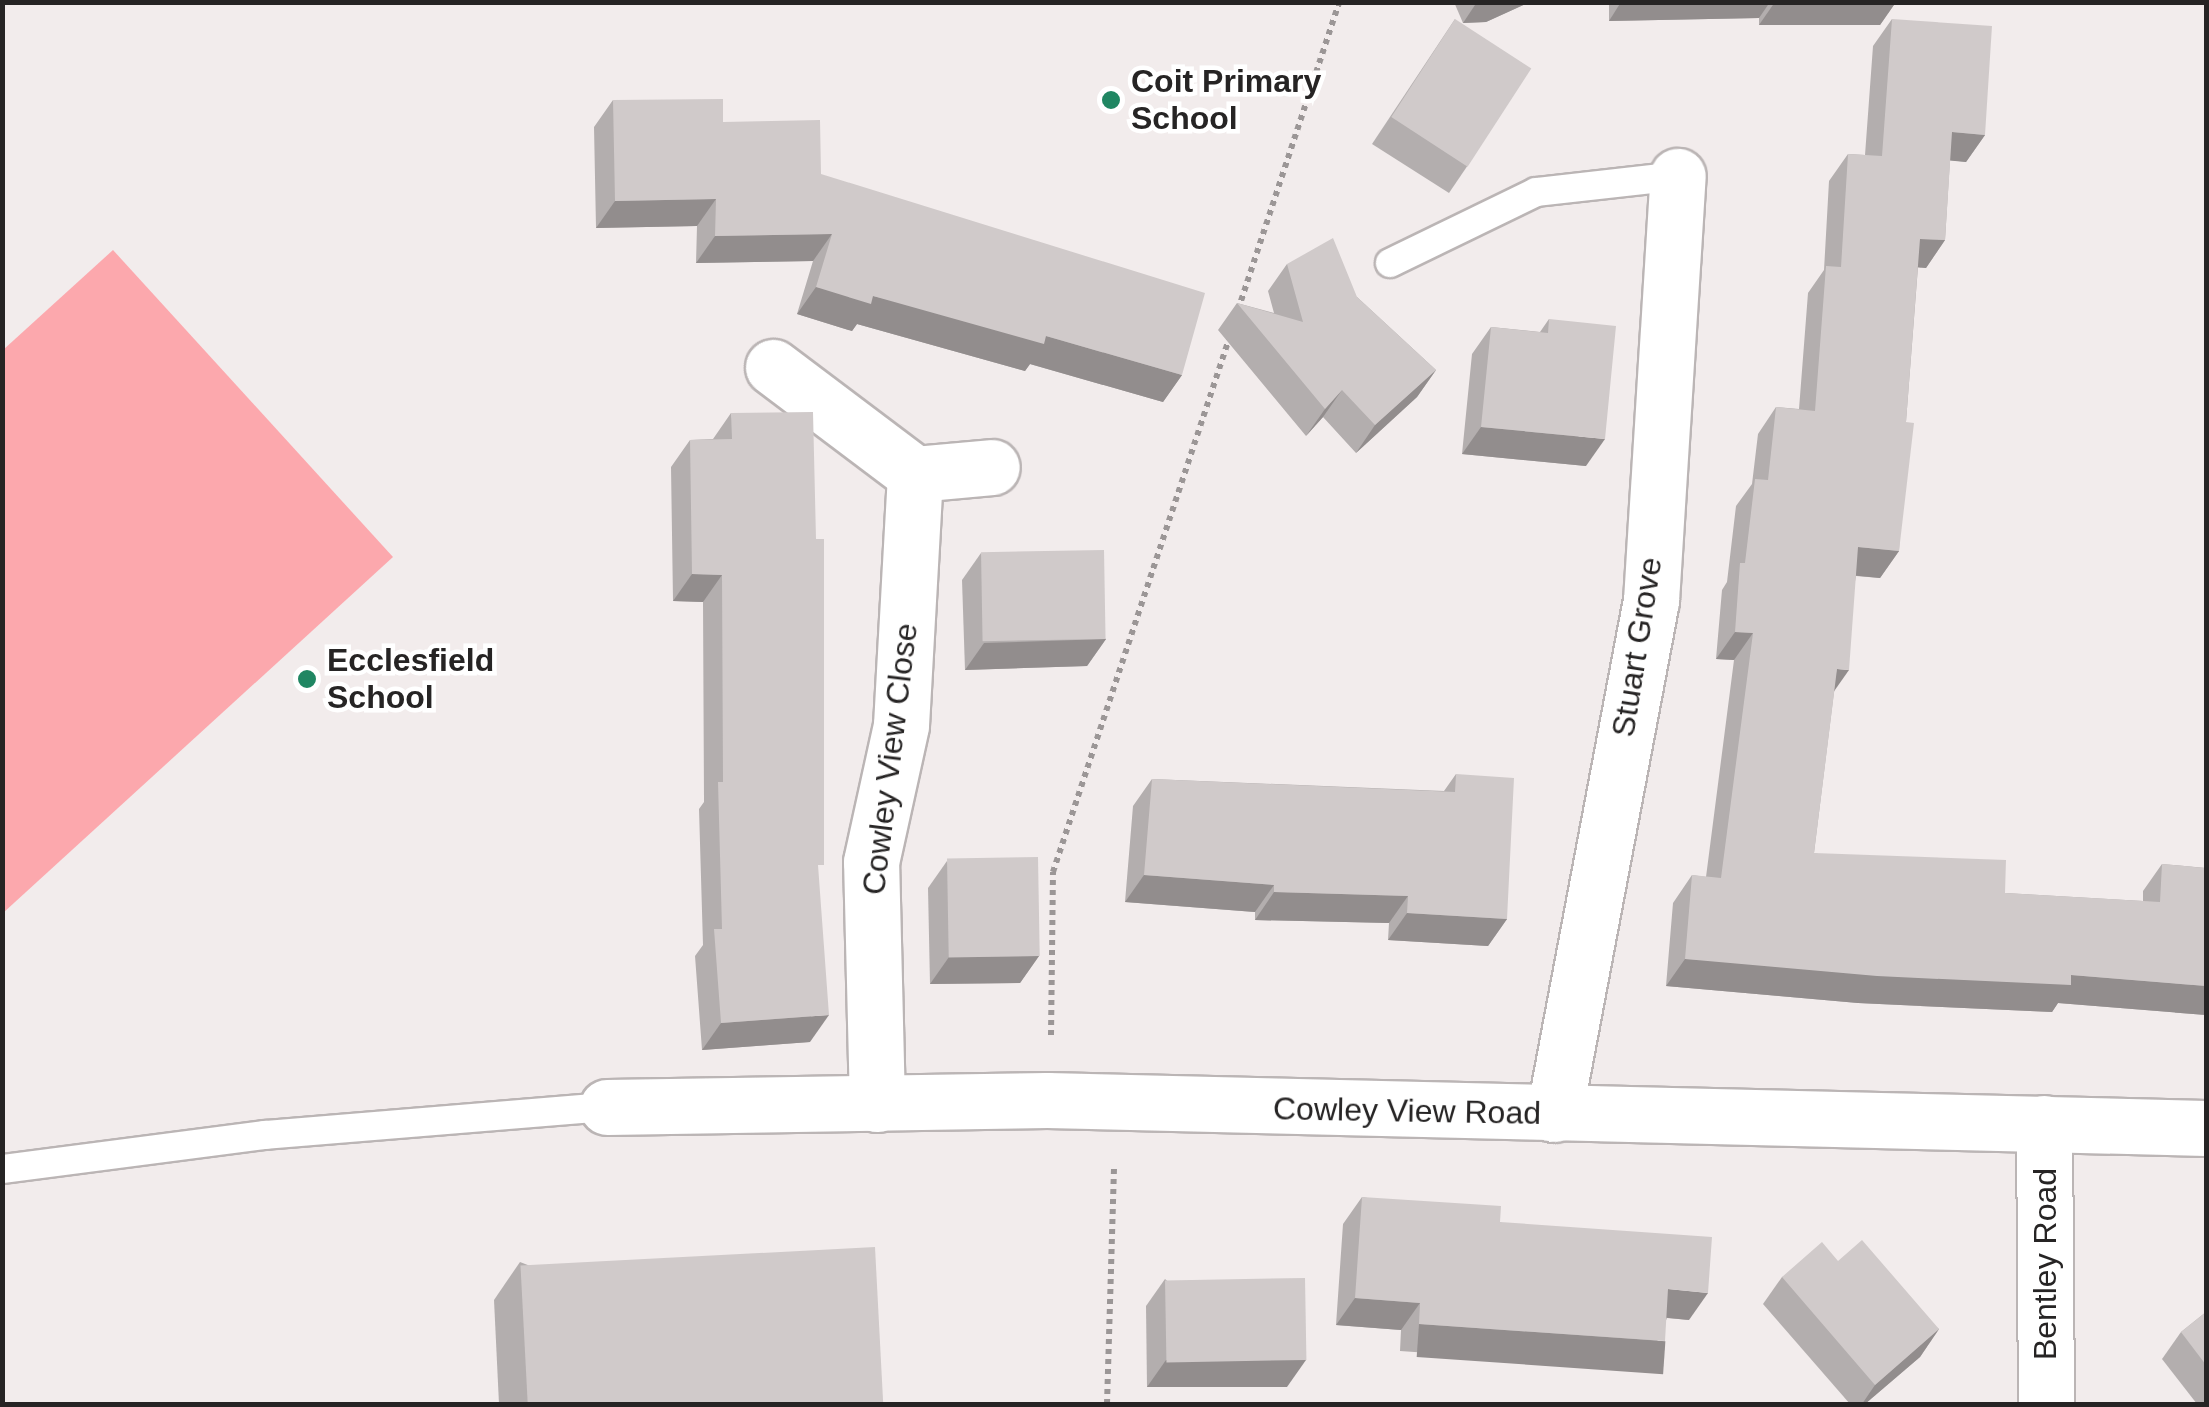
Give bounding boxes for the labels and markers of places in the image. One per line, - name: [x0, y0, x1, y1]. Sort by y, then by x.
- place label: Coit Primary School: [1131, 63, 1321, 138]
- marker: Coit Primary School: [1100, 89, 1122, 111]
- place label: Ecclesfield School: [327, 642, 494, 717]
- marker: Ecclesfield School: [296, 668, 318, 690]

